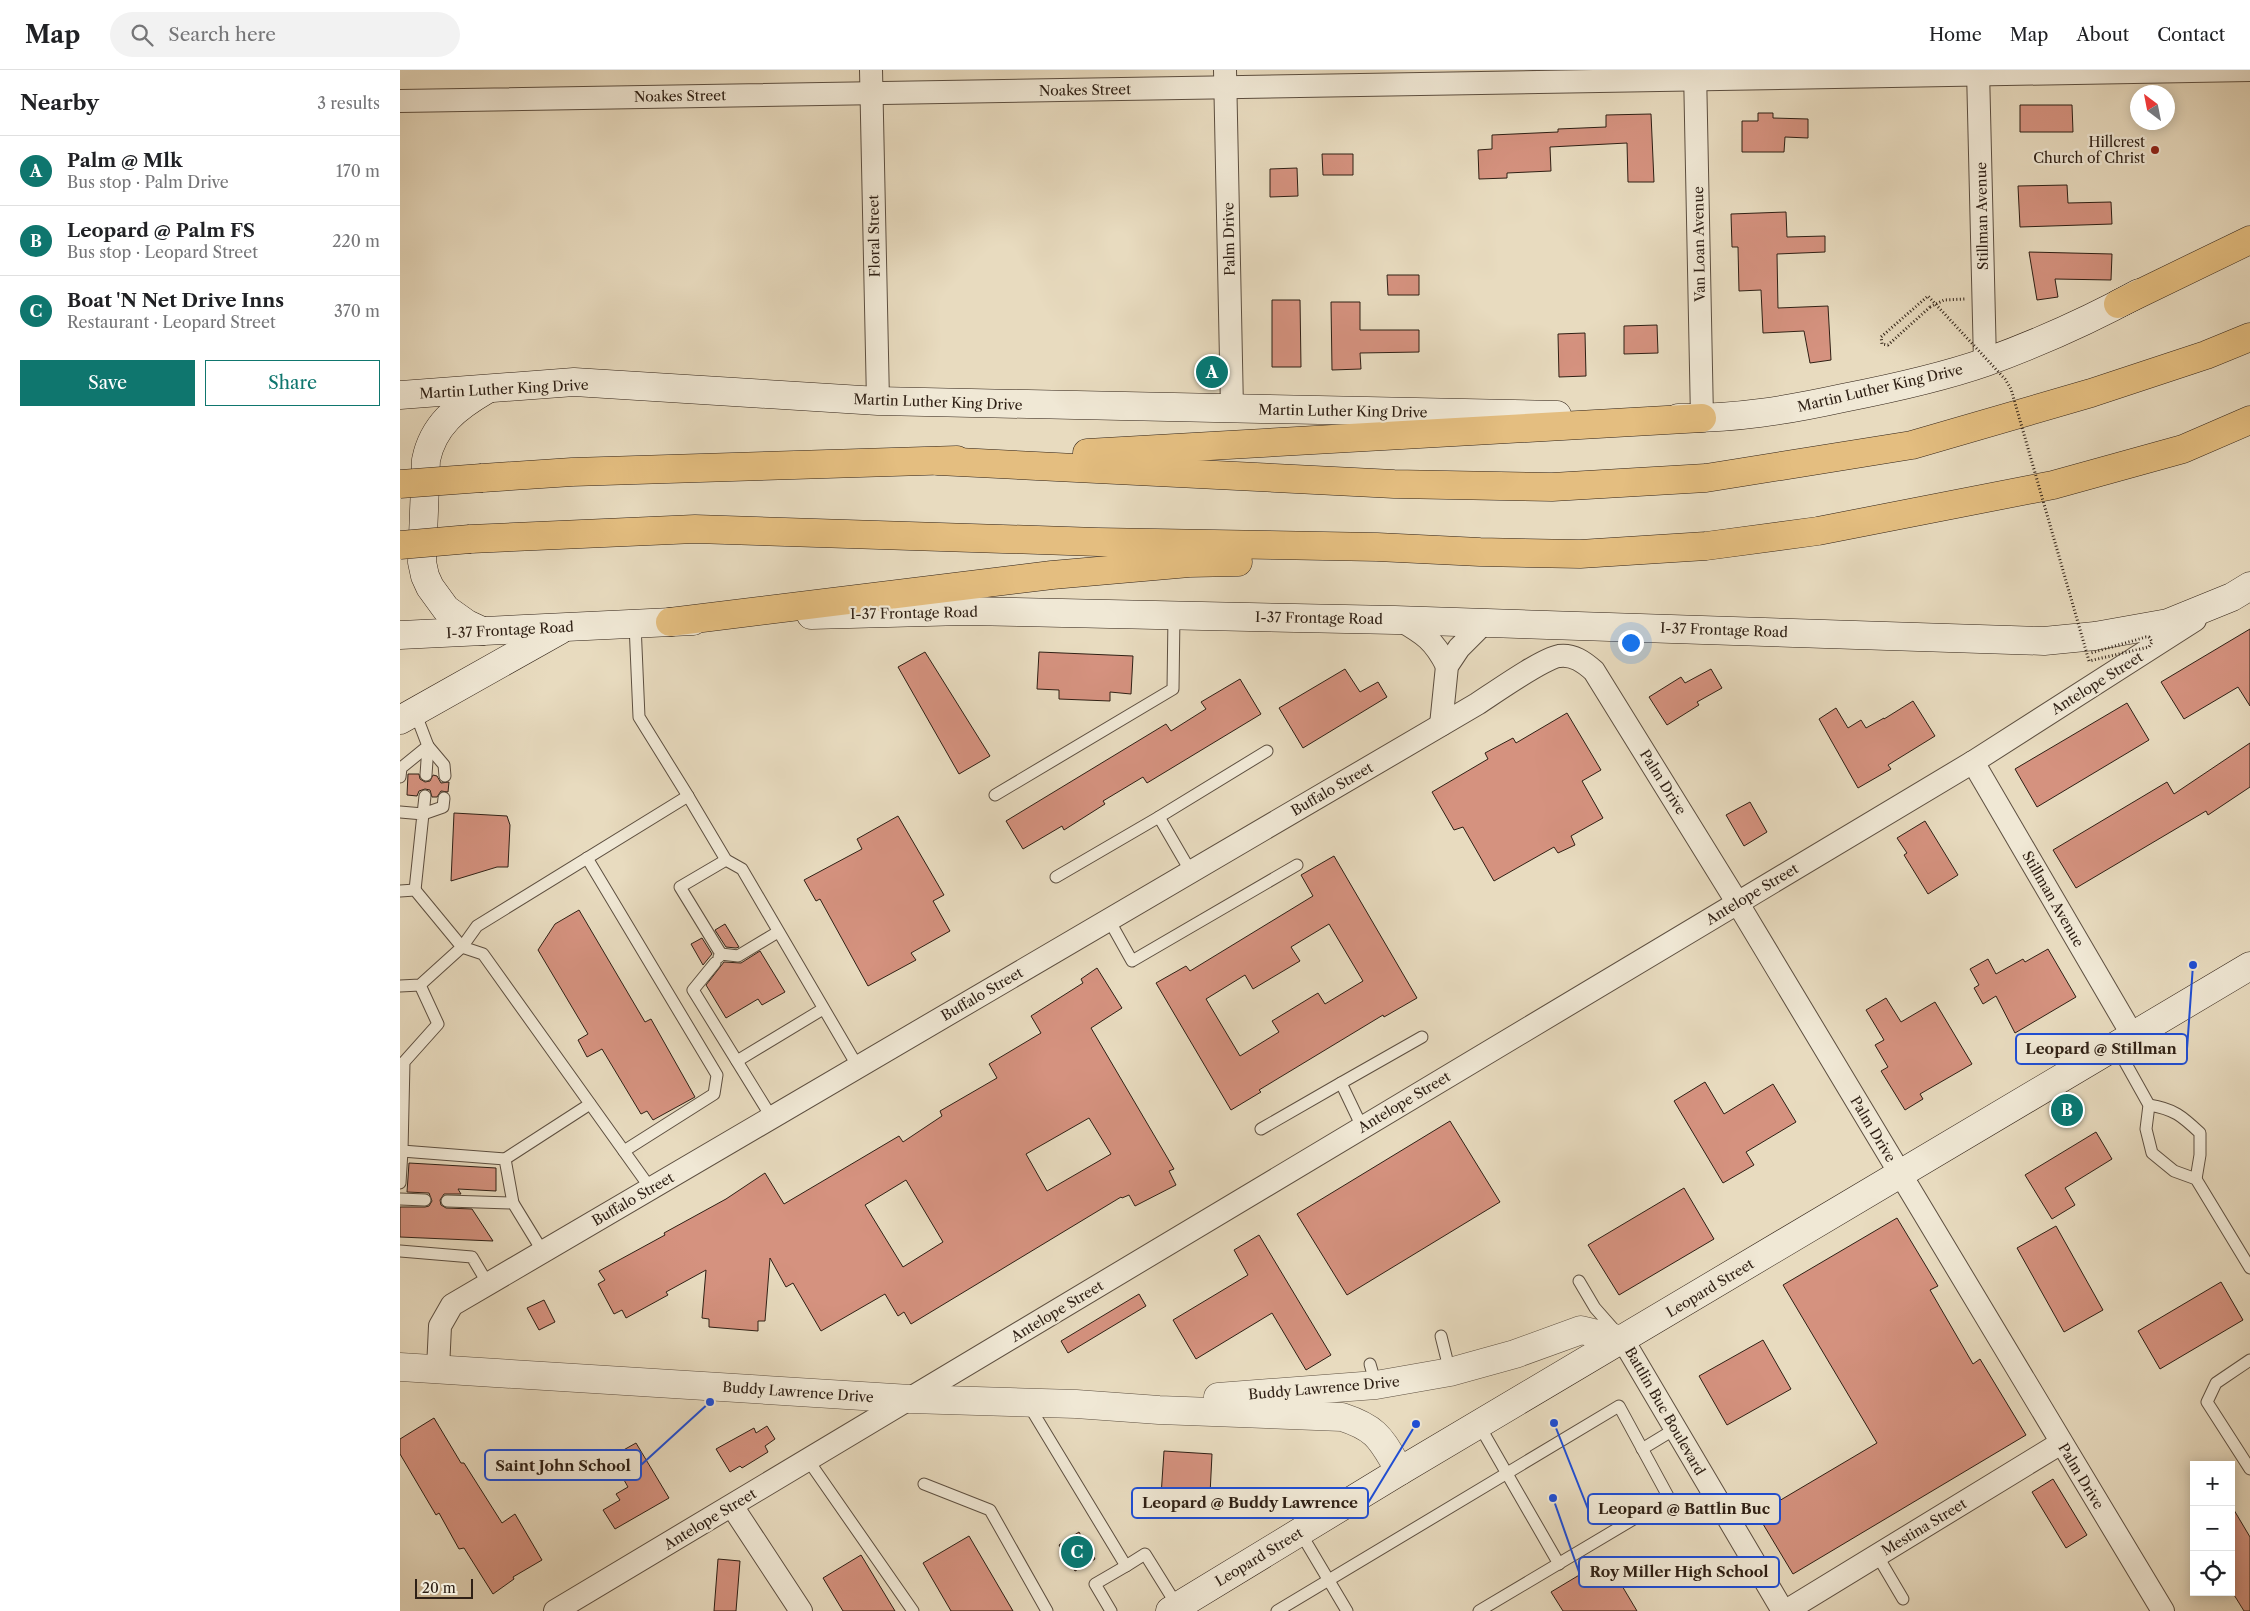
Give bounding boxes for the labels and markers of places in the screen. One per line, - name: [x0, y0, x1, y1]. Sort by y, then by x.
- place label: Hillcrest Church of Christ: [2033, 133, 2145, 167]
- marker: Hillcrest Church of Christ: [2149, 144, 2161, 156]
- pin: A: [1196, 353, 1228, 391]
- callout: Leopard @ Stillman: [2016, 1034, 2187, 1064]
- pin: B: [2051, 1091, 2083, 1129]
- callout: Saint John School: [485, 1450, 641, 1480]
- callout: Leopard @ Buddy Lawrence: [1132, 1488, 1368, 1518]
- callout: Leopard @ Battlin Buc: [1588, 1494, 1780, 1524]
- pin: C: [1061, 1533, 1093, 1571]
- callout: Roy Miller High School: [1579, 1557, 1779, 1587]

